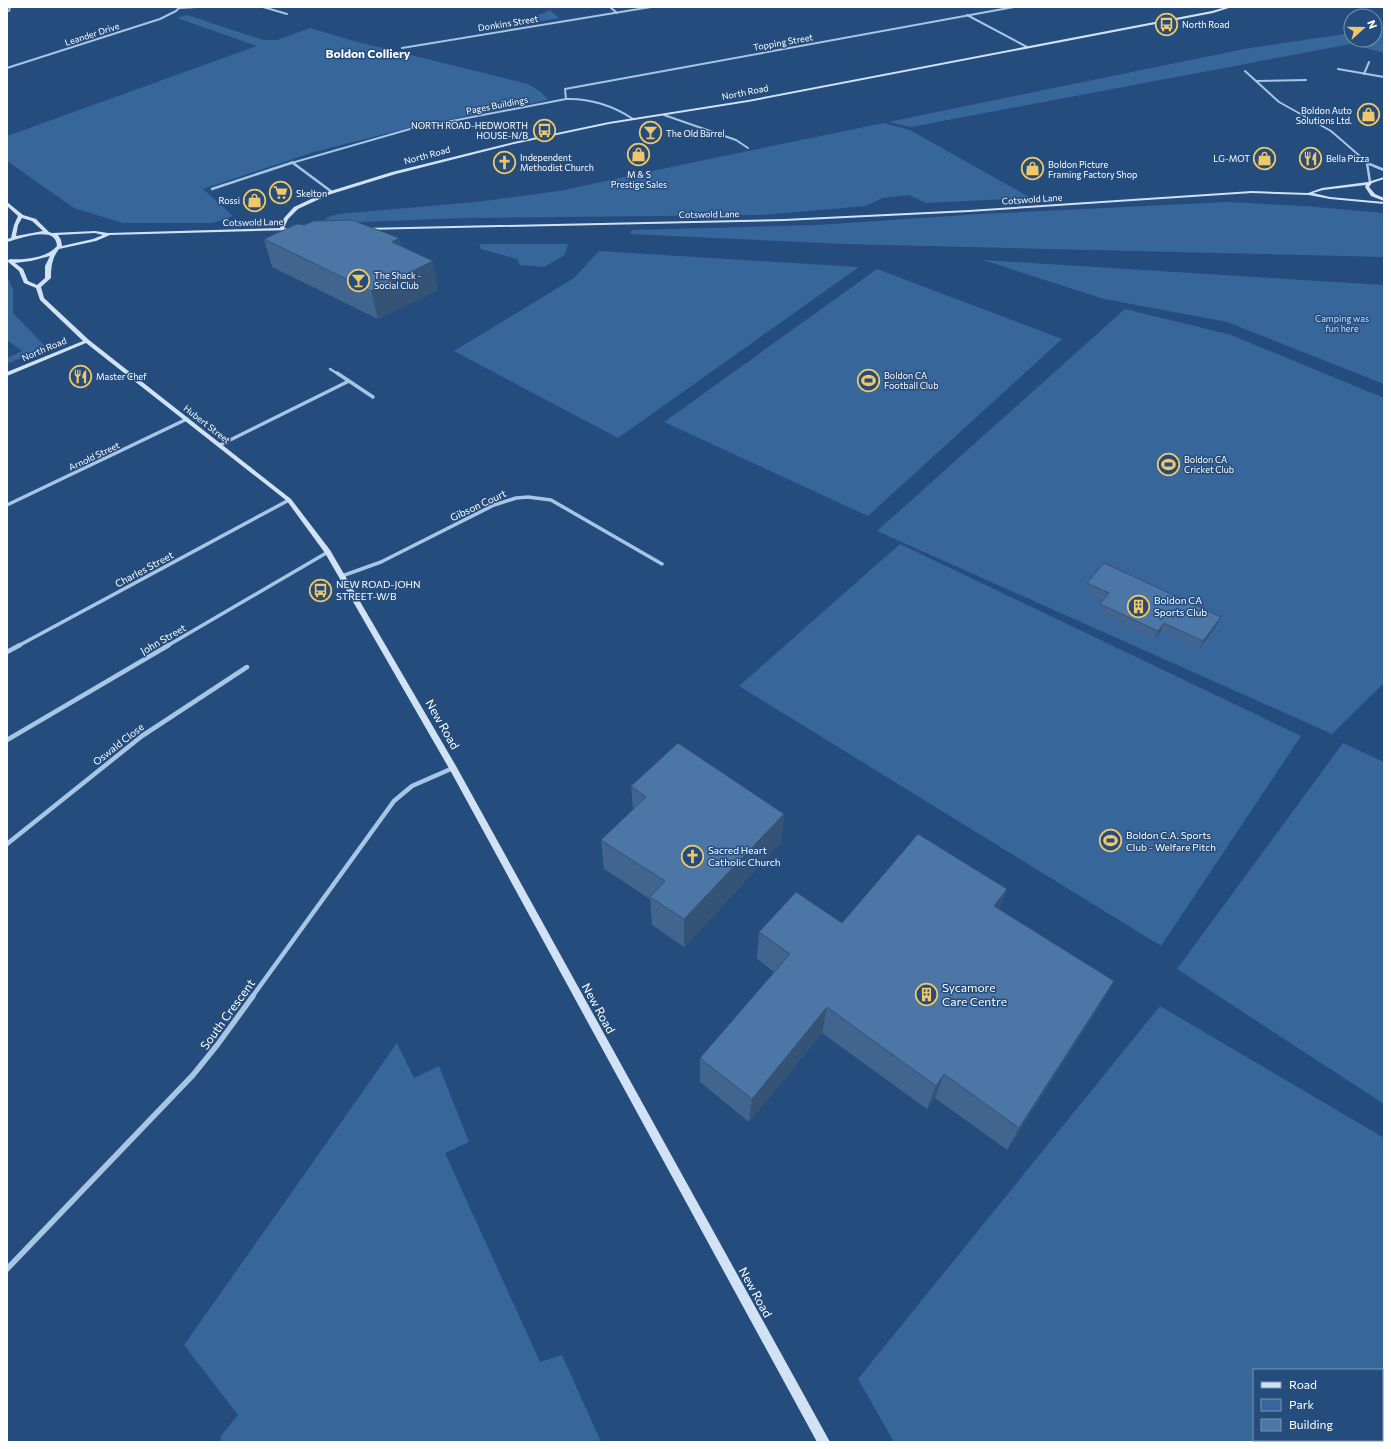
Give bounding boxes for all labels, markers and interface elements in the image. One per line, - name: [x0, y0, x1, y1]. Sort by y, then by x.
- north arrow: [1343, 8, 1383, 48]
- bus stop icon: North Road: [1154, 11, 1180, 37]
- street label: Donkins Street: [477, 13, 539, 33]
- text: N: [1365, 18, 1380, 30]
- place label: North Road: [1182, 19, 1229, 30]
- street label: Leander Drive: [63, 20, 121, 48]
- street label: Topping Street: [752, 31, 814, 53]
- district label: Boldon Colliery: [326, 46, 411, 60]
- street label: North Road: [721, 82, 769, 102]
- street label: Pages Buildings: [465, 94, 529, 116]
- shop icon: Boldon Auto Solutions Ltd.: [1355, 102, 1381, 128]
- place label: Boldon Auto Solutions Ltd.: [1296, 105, 1352, 126]
- bus stop icon: NORTH ROAD-HEDWORTH HOUSE-N/B: [531, 117, 557, 143]
- place label: NORTH ROAD-HEDWORTH HOUSE-N/B: [411, 120, 528, 141]
- bar icon: The Old Barrel: [637, 120, 663, 146]
- place label: The Old Barrel: [666, 128, 725, 139]
- shop icon: M & S Prestige Sales: [626, 142, 652, 168]
- street label: North Road: [403, 144, 451, 166]
- shop icon: LG-MOT: [1252, 145, 1278, 171]
- restaurant icon: Bella Pizza: [1298, 145, 1324, 171]
- church icon: Independent Methodist Church: [491, 149, 517, 175]
- place label: Independent Methodist Church: [520, 152, 594, 173]
- place label: LG-MOT: [1213, 153, 1250, 164]
- place label: Bella Pizza: [1326, 153, 1369, 164]
- shop icon: Boldon Picture Framing Factory Shop: [1020, 156, 1046, 182]
- place label: Boldon Picture Framing Factory Shop: [1048, 159, 1137, 180]
- place label: M & S Prestige Sales: [611, 169, 667, 190]
- supermarket icon: Skelton: [267, 180, 293, 206]
- shop icon: Rossi: [242, 187, 268, 213]
- place label: Skelton: [296, 188, 327, 199]
- street label: Cotswold Lane: [1001, 191, 1063, 207]
- place label: Rossi: [218, 195, 240, 206]
- street label: Cotswold Lane: [679, 208, 740, 220]
- street label: Cotswold Lane: [223, 216, 284, 228]
- bar icon: The Shack - Social Club: [345, 267, 371, 293]
- place label: The Shack - Social Club: [374, 270, 422, 291]
- park label: Camping was fun here: [1315, 313, 1369, 334]
- street label: North Road: [20, 335, 68, 363]
- restaurant icon: Master Chef: [68, 363, 94, 389]
- sports icon: Boldon CA Football Club: [856, 367, 882, 393]
- place label: Boldon CA Football Club: [884, 370, 938, 391]
- place label: Master Chef: [96, 371, 147, 382]
- street label: Hubert Street: [181, 402, 233, 446]
- street label: Arnold Street: [67, 439, 122, 473]
- sports icon: Boldon CA Cricket Club: [1155, 451, 1181, 477]
- place label: Boldon CA Cricket Club: [1184, 454, 1234, 475]
- street label: Gibson Court: [448, 487, 508, 523]
- street label: Charles Street: [113, 549, 175, 589]
- bus stop icon: NEW ROAD-JOHN STREET-W/B: [308, 577, 334, 603]
- place label: NEW ROAD-JOHN STREET-W/B: [336, 578, 421, 602]
- building icon: Boldon CA Sports Club: [1126, 593, 1152, 619]
- place label: Boldon CA Sports Club: [1154, 594, 1207, 618]
- street label: John Street: [138, 621, 188, 657]
- street label: New Road: [423, 697, 463, 751]
- street label: Oswald Close: [90, 720, 146, 768]
- sports icon: Boldon C.A. Sports Club - Welfare Pitch: [1098, 828, 1124, 854]
- place label: Boldon C.A. Sports Club - Welfare Pitch: [1126, 829, 1216, 853]
- church icon: Sacred Heart Catholic Church: [680, 843, 706, 869]
- place label: Sacred Heart Catholic Church: [708, 844, 781, 868]
- street label: South Crescent: [197, 976, 257, 1052]
- street label: New Road: [580, 980, 619, 1036]
- place label: Sycamore Care Centre: [942, 980, 1007, 1008]
- building icon: Sycamore Care Centre: [914, 981, 940, 1007]
- street label: New Road: [737, 1264, 776, 1320]
- legend: [1253, 1369, 1383, 1441]
- text: Road: [1289, 1377, 1317, 1391]
- text: Park: [1289, 1397, 1315, 1411]
- text: Building: [1289, 1417, 1333, 1431]

